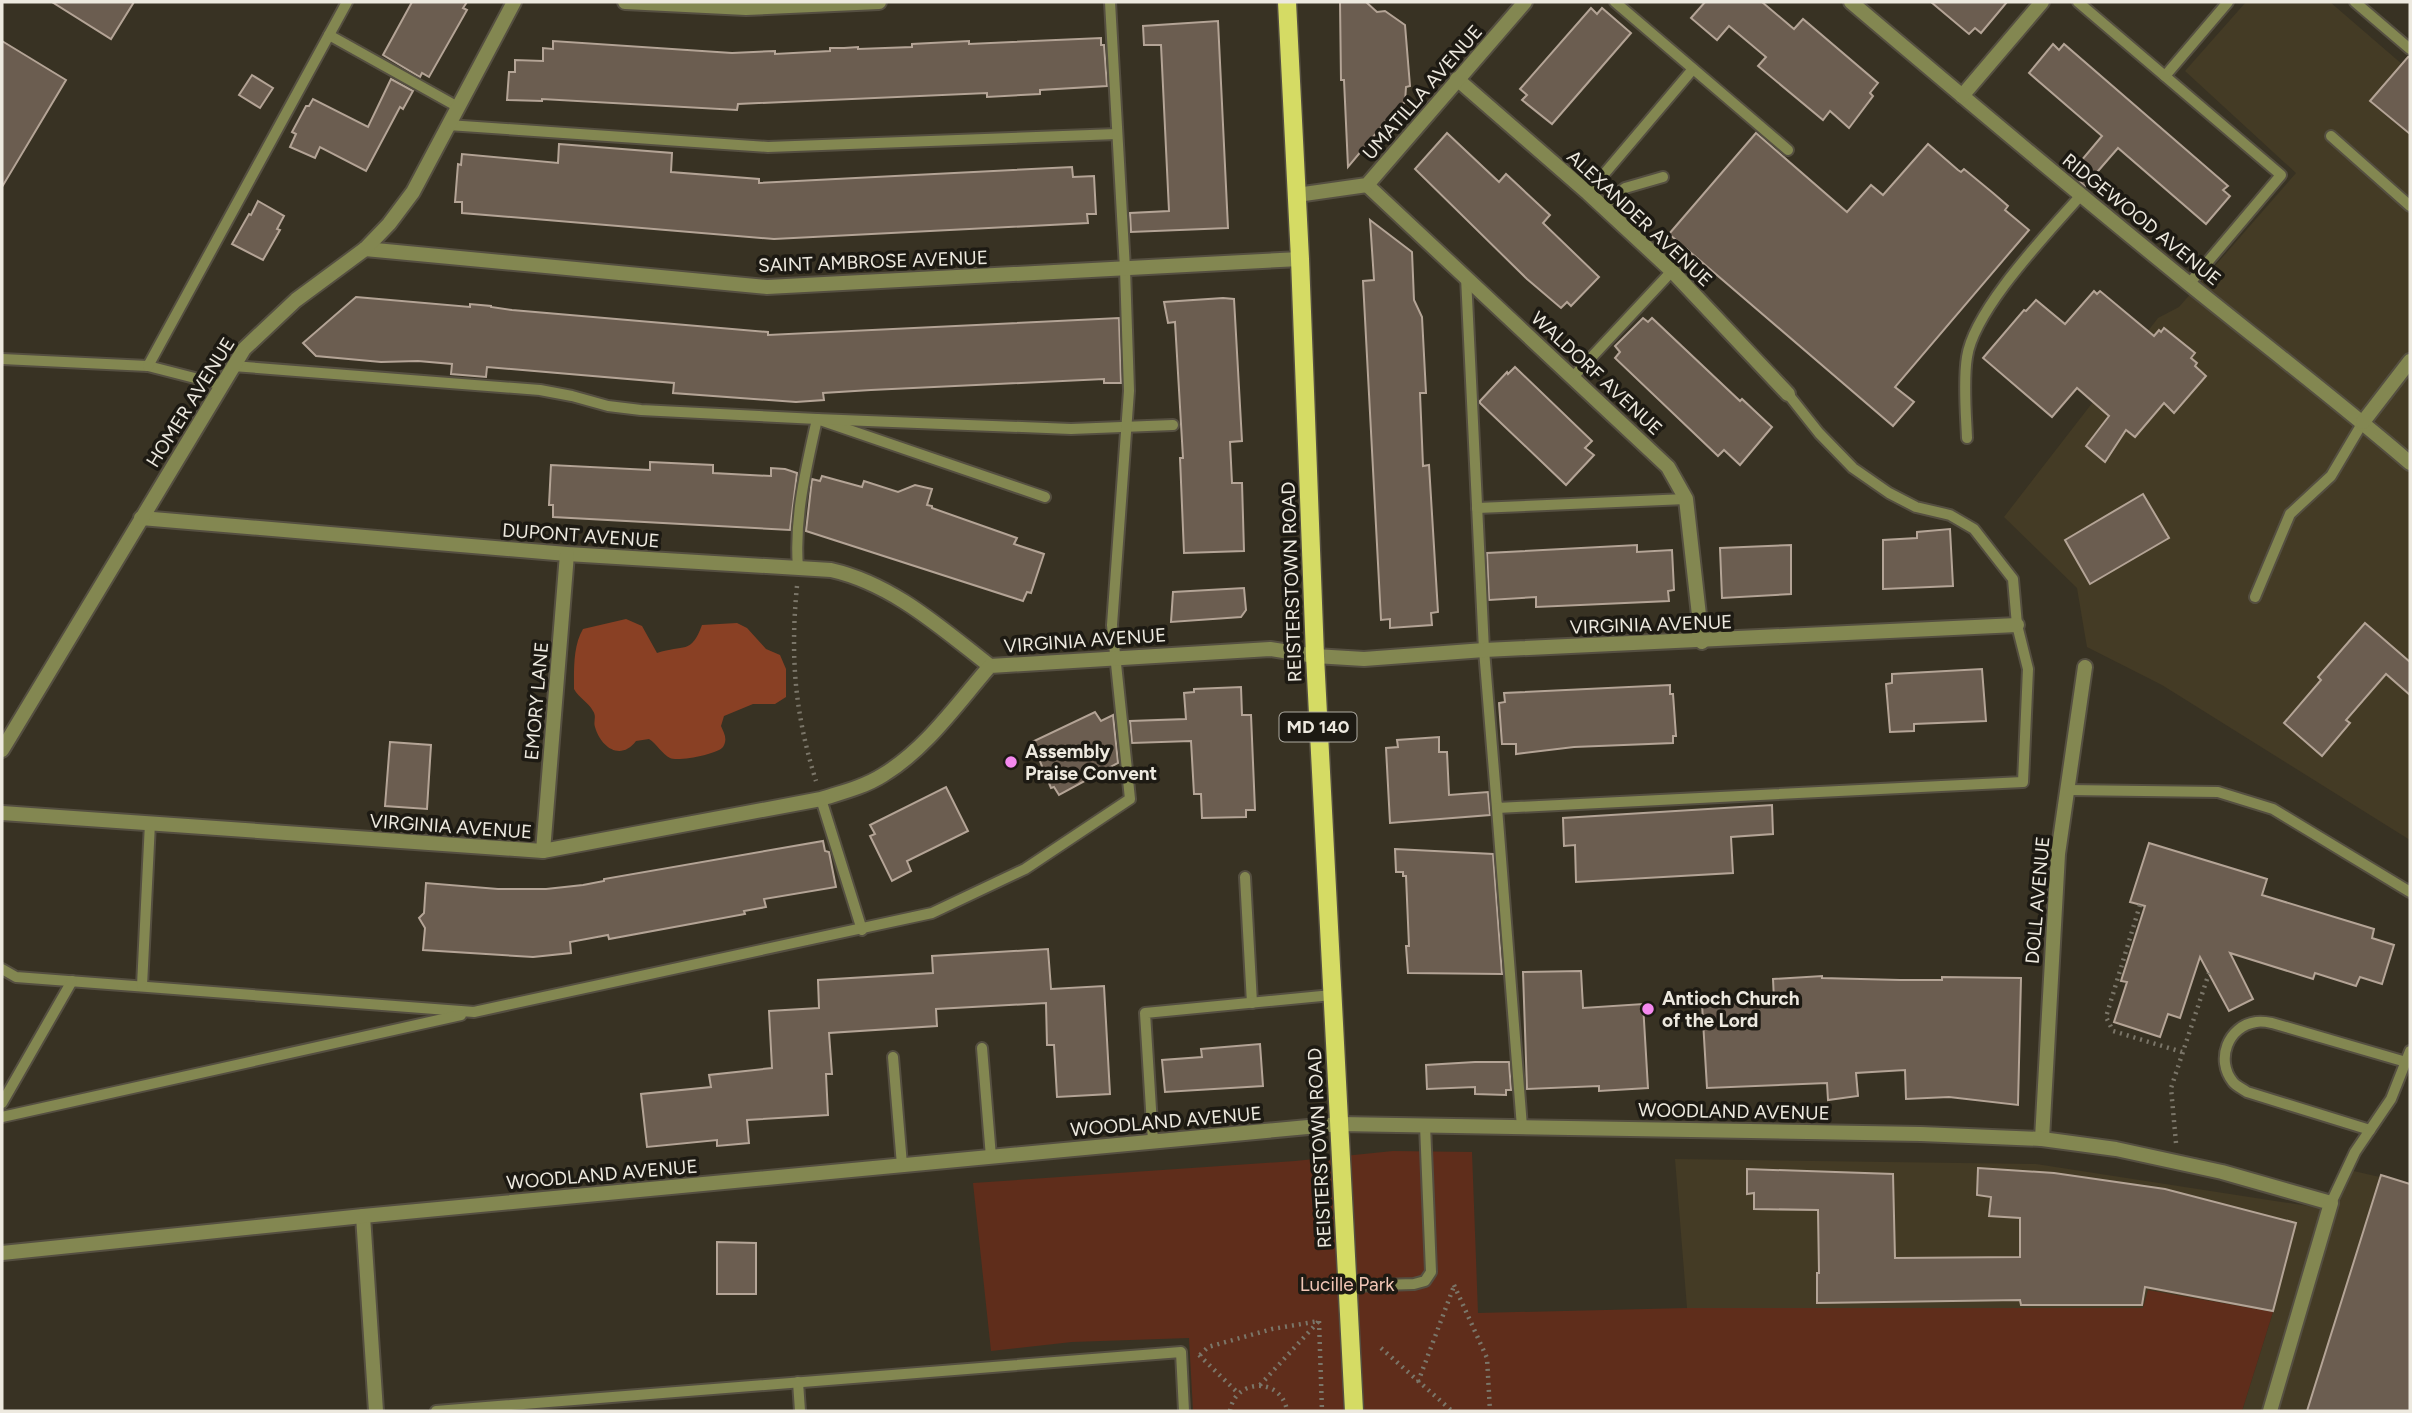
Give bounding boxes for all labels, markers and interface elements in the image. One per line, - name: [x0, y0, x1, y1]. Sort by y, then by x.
- street label: UMATILLA AVENUE: [1358, 20, 1487, 164]
- street label: ALEXANDER AVENUE: [1562, 145, 1717, 292]
- street label: RIDGEWOOD AVENUE: [2058, 148, 2226, 290]
- street label: SAINT AMBROSE AVENUE: [758, 246, 988, 277]
- street label: WALDORF AVENUE: [1526, 307, 1667, 440]
- street label: HOMER AVENUE: [141, 333, 240, 471]
- street label: REISTERSTOWN ROAD: [1277, 481, 1306, 683]
- street label: DUPONT AVENUE: [501, 519, 661, 552]
- street label: VIRGINIA AVENUE: [1569, 610, 1733, 639]
- street label: VIRGINIA AVENUE: [1003, 623, 1167, 658]
- street label: EMORY LANE: [520, 641, 553, 761]
- road number: MD 140: [1280, 712, 1356, 742]
- place label: Assembly Praise Convent: [1025, 740, 1158, 785]
- marker: Assembly Praise Convent: [1003, 754, 1019, 770]
- street label: VIRGINIA AVENUE: [369, 809, 533, 844]
- street label: DOLL AVENUE: [2020, 835, 2055, 965]
- place label: Antioch Church of the Lord: [1662, 987, 1800, 1032]
- marker: Antioch Church of the Lord: [1640, 1001, 1656, 1017]
- street label: REISTERSTOWN ROAD: [1303, 1047, 1336, 1249]
- street label: WOODLAND AVENUE: [1638, 1098, 1830, 1125]
- street label: WOODLAND AVENUE: [1069, 1102, 1263, 1141]
- street label: WOODLAND AVENUE: [505, 1155, 699, 1194]
- park label: Lucille Park: [1300, 1273, 1395, 1296]

